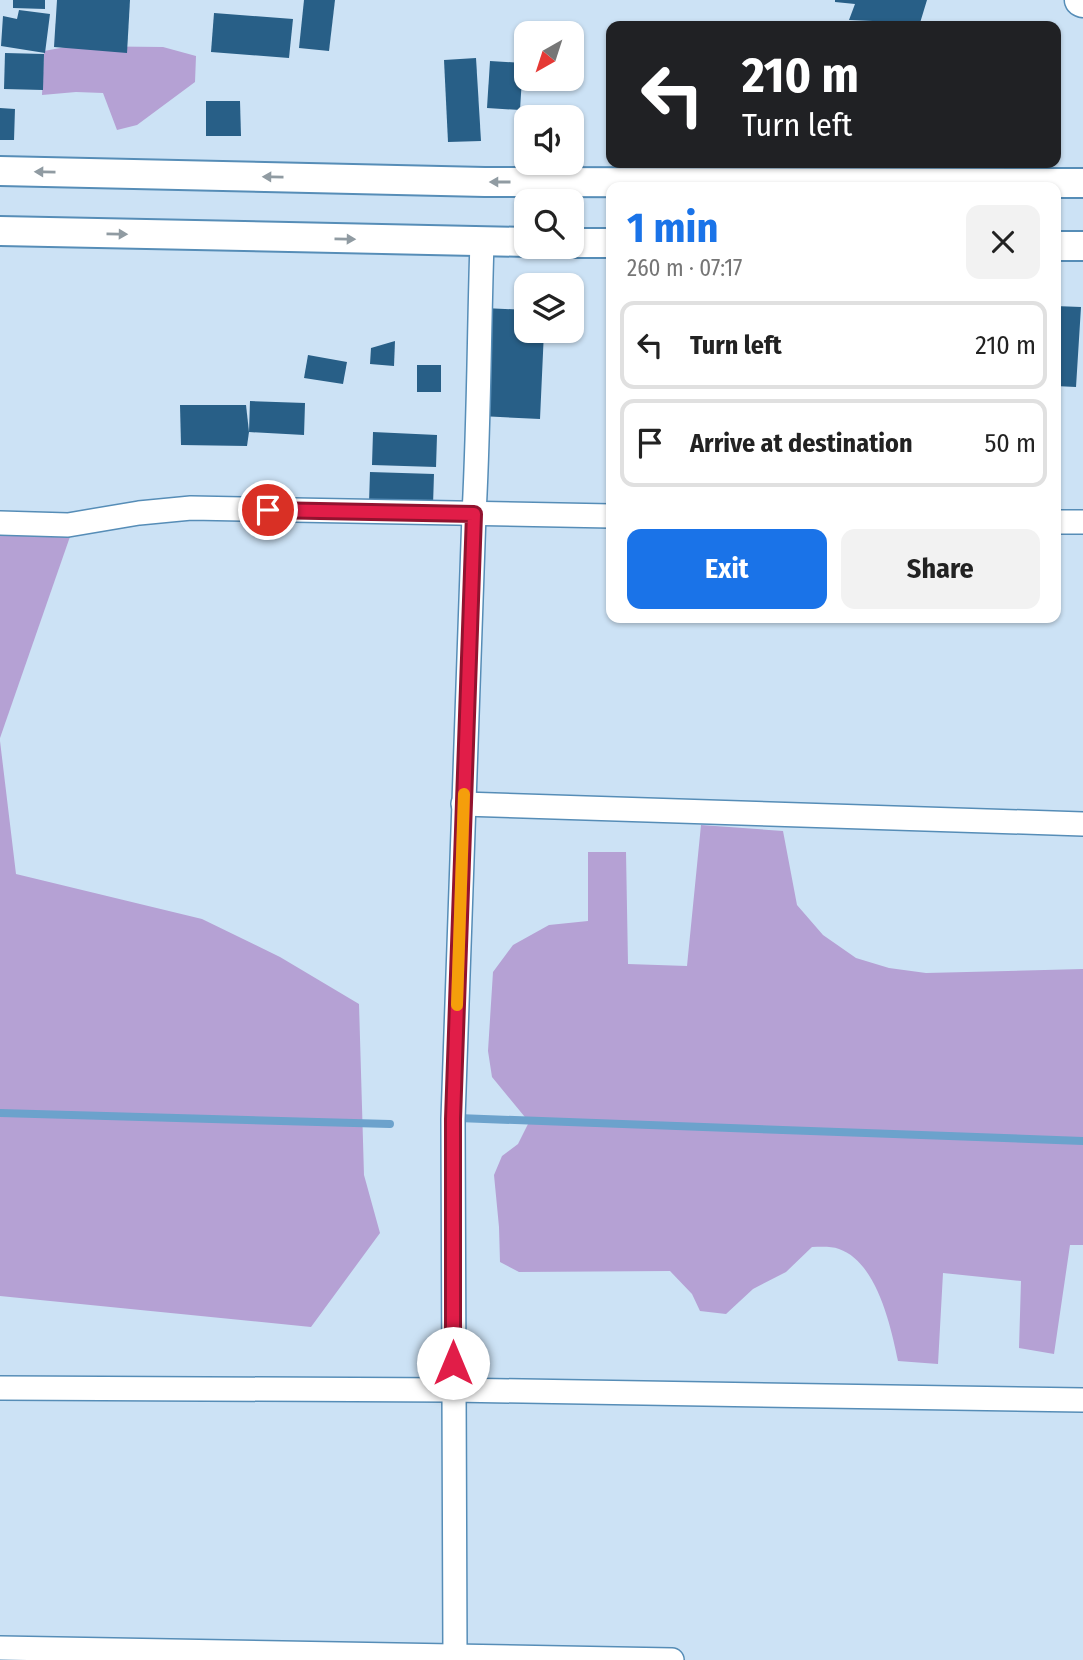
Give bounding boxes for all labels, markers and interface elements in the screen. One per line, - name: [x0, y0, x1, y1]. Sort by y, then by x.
- north arrow: [514, 21, 584, 91]
- map controls: [514, 21, 584, 343]
- text: 210 m: [742, 46, 859, 105]
- icon: left: [627, 49, 718, 140]
- button: sound: [514, 105, 584, 175]
- text: Turn left: [742, 106, 852, 144]
- one-way arrow: [34, 167, 56, 178]
- one-way arrow: [262, 172, 284, 183]
- one-way arrow: [489, 176, 511, 188]
- button: search: [514, 189, 584, 259]
- text: 1 min: [627, 203, 718, 253]
- button: close: [966, 205, 1040, 279]
- one-way arrow: [106, 228, 128, 240]
- one-way arrow: [334, 233, 356, 245]
- text: 260 m · 07:17: [627, 254, 742, 282]
- button: layers: [514, 273, 584, 343]
- icon: left: [631, 326, 669, 364]
- text: Turn left: [690, 330, 782, 361]
- text: 210 m: [975, 330, 1036, 361]
- icon: arrive: [631, 424, 669, 462]
- text: Arrive at destination: [690, 428, 913, 459]
- text: 50 m: [984, 428, 1036, 459]
- pin: [238, 480, 298, 540]
- icon: arrive: [249, 491, 287, 529]
- button: Exit: [627, 529, 827, 609]
- button: Share: [841, 529, 1040, 609]
- position arrow: [416, 1326, 490, 1400]

